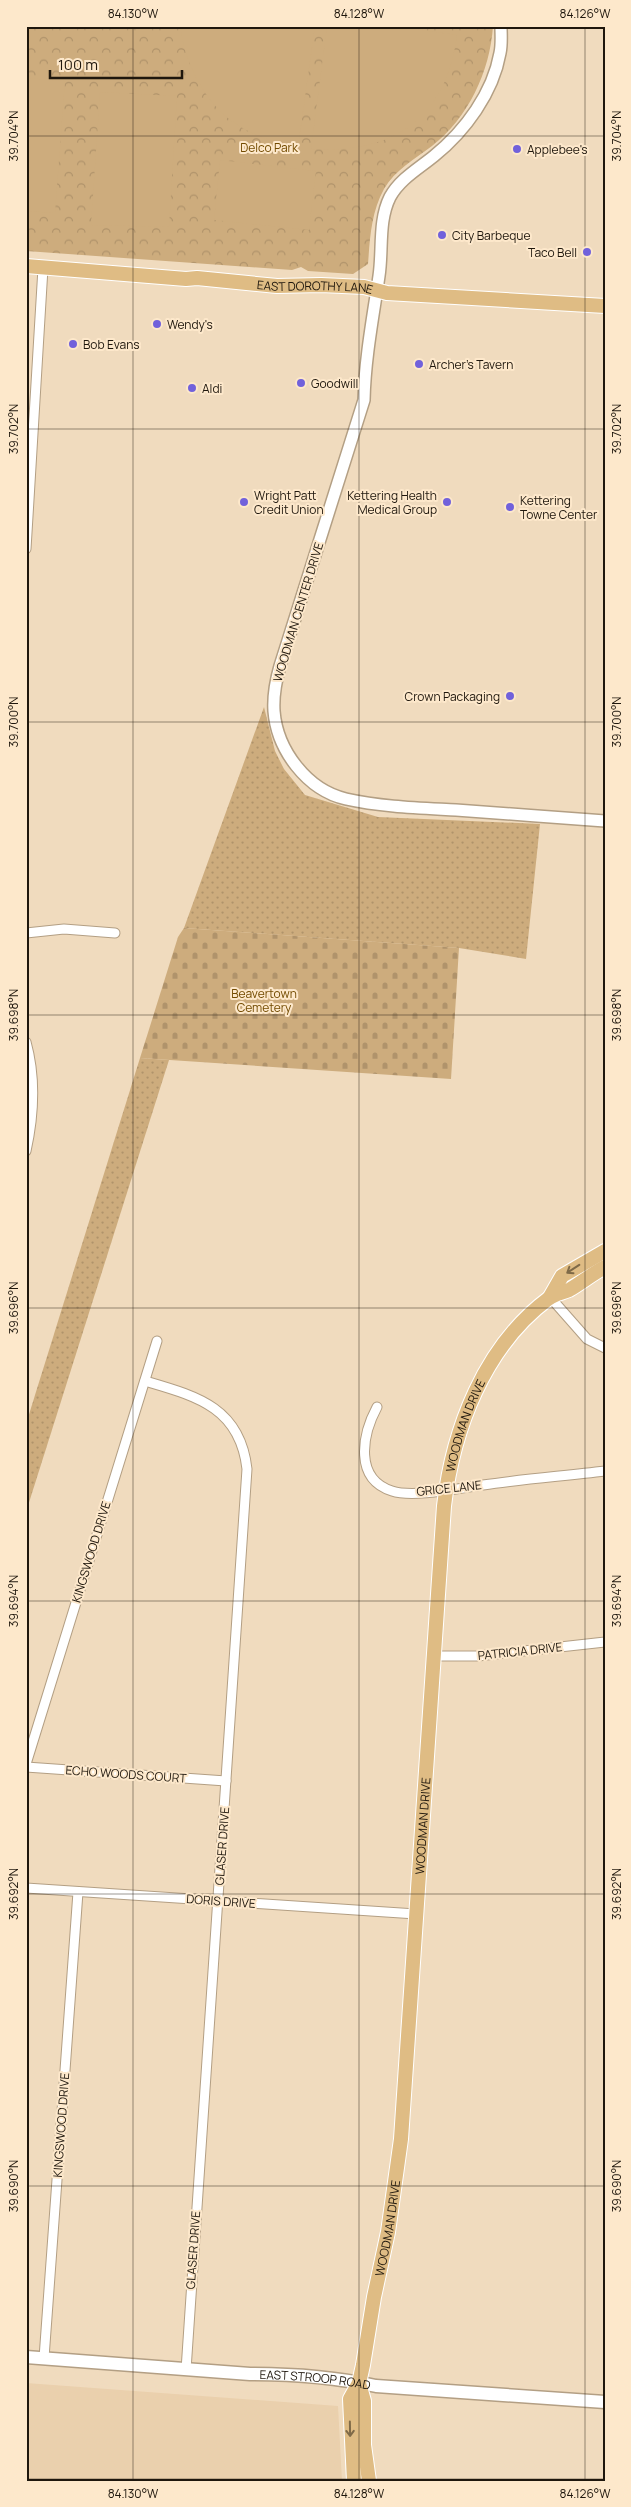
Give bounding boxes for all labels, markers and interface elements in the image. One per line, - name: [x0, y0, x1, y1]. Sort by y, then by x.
- text: 84.130°W: [108, 5, 159, 22]
- text: 84.128°W: [334, 5, 385, 22]
- text: 84.126°W: [560, 5, 611, 22]
- scale bar: [50, 48, 182, 80]
- text: 100 m: [58, 54, 98, 75]
- text: 39.704°N: [5, 111, 22, 161]
- text: 39.704°N: [608, 111, 625, 161]
- park label: Delco Park: [240, 139, 299, 156]
- place label: Applebee's: [527, 141, 588, 158]
- marker: Applebee's: [511, 143, 523, 155]
- place label: City Barbeque: [452, 227, 530, 244]
- marker: City Barbeque: [436, 229, 448, 241]
- place label: Taco Bell: [528, 244, 577, 261]
- marker: Taco Bell: [581, 246, 593, 258]
- street label: EAST DOROTHY LANE: [256, 276, 375, 298]
- place label: Wendy's: [167, 316, 213, 333]
- marker: Wendy's: [151, 318, 163, 330]
- place label: Bob Evans: [83, 336, 140, 353]
- marker: Bob Evans: [67, 338, 79, 350]
- place label: Archer's Tavern: [429, 356, 513, 373]
- marker: Archer's Tavern: [413, 358, 425, 370]
- place label: Goodwill: [311, 375, 358, 392]
- marker: Goodwill: [295, 377, 307, 389]
- place label: Aldi: [202, 380, 222, 397]
- marker: Aldi: [186, 382, 198, 394]
- text: 39.702°N: [5, 404, 22, 454]
- text: 39.702°N: [608, 404, 625, 454]
- place label: Wright Patt Credit Union: [254, 487, 324, 518]
- place label: Kettering Health Medical Group: [347, 487, 437, 518]
- place label: Kettering Towne Center: [520, 492, 598, 523]
- marker: Wright Patt Credit Union: [238, 496, 250, 508]
- marker: Kettering Health Medical Group: [441, 496, 453, 508]
- marker: Kettering Towne Center: [504, 501, 516, 513]
- street label: WOODMAN CENTER DRIVE: [269, 540, 327, 684]
- place label: Crown Packaging: [405, 688, 500, 705]
- marker: Crown Packaging: [504, 690, 516, 702]
- text: 39.700°N: [5, 696, 22, 748]
- text: 39.700°N: [608, 696, 625, 748]
- park label: Beavertown Cemetery: [231, 985, 297, 1016]
- text: 39.698°N: [5, 989, 22, 1041]
- text: 39.698°N: [608, 989, 625, 1041]
- one-way arrow: [566, 1264, 580, 1274]
- text: 39.696°N: [5, 1282, 22, 1334]
- text: 39.696°N: [608, 1282, 625, 1334]
- street label: WOODMAN DRIVE: [441, 1376, 489, 1474]
- street label: GRICE LANE: [416, 1476, 483, 1500]
- street label: KINGSWOOD DRIVE: [68, 1499, 115, 1605]
- text: 39.694°N: [5, 1575, 22, 1627]
- text: 39.694°N: [608, 1575, 625, 1627]
- street label: PATRICIA DRIVE: [477, 1638, 563, 1664]
- street label: ECHO WOODS COURT: [65, 1761, 188, 1787]
- street label: WOODMAN DRIVE: [410, 1777, 434, 1875]
- street label: GLASER DRIVE: [211, 1806, 233, 1886]
- text: 39.692°N: [5, 1868, 22, 1920]
- text: 39.692°N: [608, 1868, 625, 1920]
- street label: DORIS DRIVE: [186, 1890, 256, 1912]
- street label: KINGSWOOD DRIVE: [49, 2072, 73, 2178]
- text: 39.690°N: [5, 2160, 22, 2212]
- text: 39.690°N: [608, 2160, 625, 2212]
- street label: WOODMAN DRIVE: [370, 2179, 404, 2278]
- street label: GLASER DRIVE: [182, 2210, 204, 2290]
- street label: EAST STROOP ROAD: [259, 2366, 372, 2393]
- one-way arrow: [345, 2420, 355, 2437]
- text: 84.130°W: [108, 2485, 159, 2502]
- text: 84.128°W: [334, 2485, 385, 2502]
- text: 84.126°W: [560, 2485, 611, 2502]

